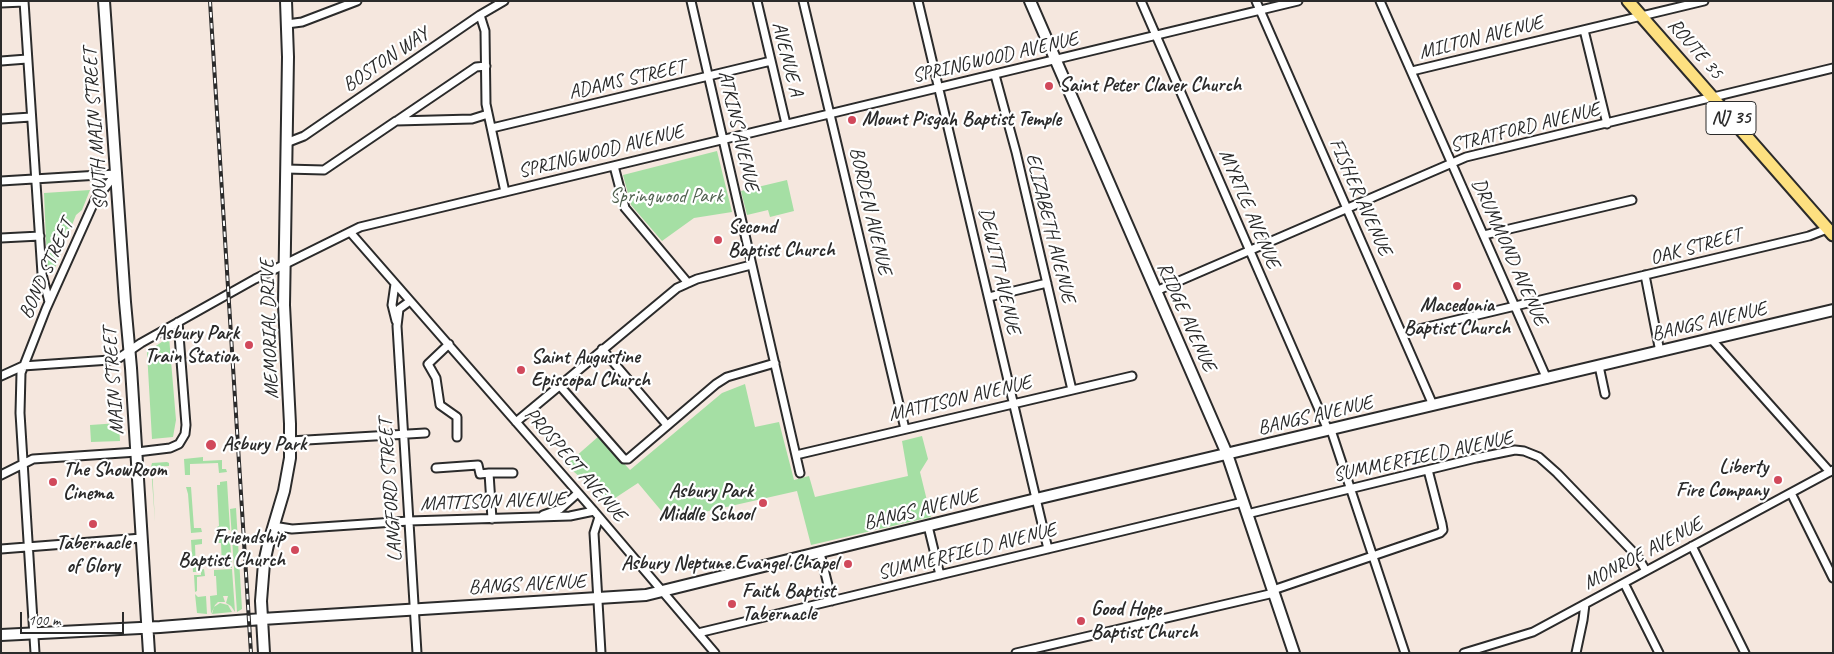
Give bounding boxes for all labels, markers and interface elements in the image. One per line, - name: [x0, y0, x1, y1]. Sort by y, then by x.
- street label: MILTON AVENUE: [1417, 11, 1545, 65]
- street label: ROUTE 35: [1662, 14, 1728, 84]
- street label: AVENUE A: [766, 19, 808, 99]
- street label: BOSTON WAY: [338, 22, 434, 98]
- street label: SPRINGWOOD AVENUE: [910, 27, 1080, 89]
- street label: SOUTH MAIN STREET: [78, 47, 114, 211]
- street label: ADAMS STREET: [566, 55, 688, 105]
- street label: ATKINS AVENUE: [712, 68, 764, 194]
- place label: Saint Peter Claver Church: [1059, 74, 1241, 98]
- marker: Saint Peter Claver Church: [1043, 80, 1055, 92]
- street label: STRATFORD AVENUE: [1448, 98, 1602, 158]
- road number: NJ 35: [1706, 102, 1756, 134]
- place label: Mount Pisgah Baptist Temple: [862, 108, 1061, 132]
- marker: Mount Pisgah Baptist Temple: [846, 114, 858, 126]
- street label: SPRINGWOOD AVENUE: [516, 120, 686, 184]
- street label: FISHER AVENUE: [1323, 135, 1397, 259]
- street label: BORDEN AVENUE: [844, 145, 896, 277]
- street label: MYRTLE AVENUE: [1213, 146, 1285, 272]
- street label: ELIZABETH AVENUE: [1020, 151, 1080, 305]
- street label: DRUMMOND AVENUE: [1466, 175, 1552, 329]
- park label: Springwood Park: [609, 185, 723, 209]
- street label: DEWITT AVENUE: [973, 206, 1025, 336]
- street label: BOND STREET: [14, 215, 80, 323]
- place label: Second Baptist Church: [728, 216, 835, 263]
- street label: OAK STREET: [1648, 223, 1744, 271]
- marker: Second Baptist Church: [712, 234, 724, 246]
- street label: MEMORIAL DRIVE: [256, 259, 284, 399]
- street label: RIDGE AVENUE: [1151, 259, 1221, 375]
- marker: Macedonia Baptist Church: [1451, 280, 1463, 292]
- place label: Macedonia Baptist Church: [1404, 294, 1510, 341]
- street label: BANGS AVENUE: [1649, 297, 1769, 347]
- place label: Asbury Park Train Station: [145, 322, 239, 369]
- street label: MAIN STREET: [98, 327, 130, 435]
- marker: Asbury Park Train Station: [243, 339, 255, 351]
- place label: Saint Augustine Episcopal Church: [531, 346, 650, 393]
- marker: Saint Augustine Episcopal Church: [515, 364, 527, 376]
- street label: MATTISON AVENUE: [886, 371, 1034, 427]
- street label: BANGS AVENUE: [1255, 391, 1375, 441]
- street label: PROSPECT AVENUE: [519, 403, 631, 527]
- street label: LANGFORD STREET: [374, 417, 408, 563]
- street label: SUMMERFIELD AVENUE: [1331, 426, 1515, 488]
- place label: Asbury Park: [222, 433, 306, 457]
- marker: Asbury Park: [204, 438, 218, 452]
- place label: Liberty Fire Company: [1676, 456, 1768, 503]
- place label: The ShowRoom Cinema: [63, 459, 167, 506]
- marker: Liberty Fire Company: [1772, 474, 1784, 486]
- marker: The ShowRoom Cinema: [47, 476, 59, 488]
- place label: Asbury Park Middle School: [659, 480, 753, 527]
- street label: BANGS AVENUE: [861, 484, 981, 536]
- street label: MATTISON AVENUE: [420, 487, 566, 517]
- marker: Asbury Park Middle School: [757, 497, 769, 509]
- street label: MONROE AVENUE: [1579, 513, 1707, 595]
- marker: Tabernacle of Glory: [87, 518, 99, 530]
- street label: SUMMERFIELD AVENUE: [875, 518, 1059, 586]
- place label: Friendship Baptist Church: [178, 526, 285, 573]
- place label: Tabernacle of Glory: [56, 532, 130, 579]
- marker: Friendship Baptist Church: [289, 544, 301, 556]
- place label: Asbury Neptune Evangel Chapel: [621, 552, 838, 576]
- marker: Asbury Neptune Evangel Chapel: [842, 558, 854, 570]
- street label: BANGS AVENUE: [468, 570, 586, 600]
- place label: Faith Baptist Tabernacle: [742, 580, 835, 627]
- marker: Faith Baptist Tabernacle: [726, 598, 738, 610]
- place label: Good Hope Baptist Church: [1091, 598, 1198, 645]
- scale bar: [22, 602, 126, 634]
- text: 100 m: [28, 611, 60, 630]
- marker: Good Hope Baptist Church: [1075, 615, 1087, 627]

